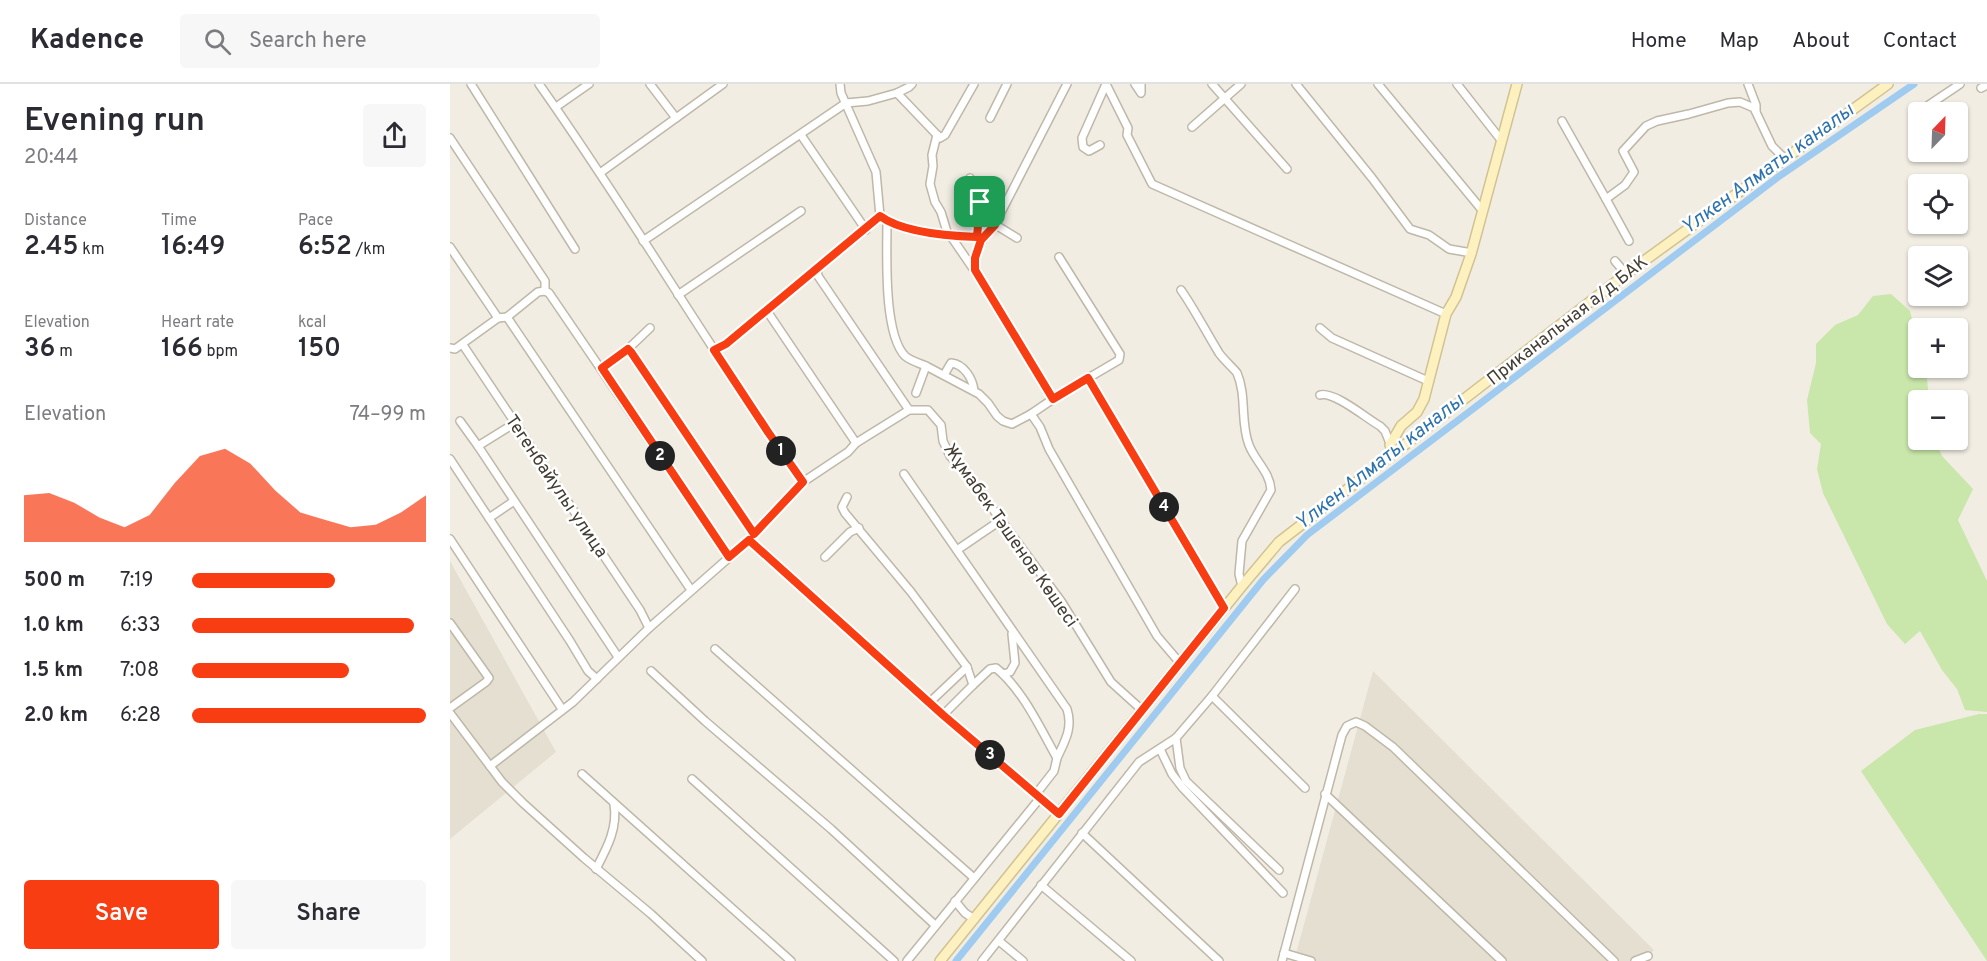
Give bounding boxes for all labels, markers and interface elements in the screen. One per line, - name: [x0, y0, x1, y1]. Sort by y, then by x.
- search box: [180, 14, 600, 68]
- text: Kadence: [30, 23, 144, 59]
- icon: search: [201, 25, 234, 58]
- text: Search here: [249, 28, 367, 55]
- text: Home: [1631, 28, 1687, 55]
- text: Map: [1720, 28, 1759, 55]
- text: About: [1792, 28, 1850, 55]
- text: Contact: [1883, 28, 1957, 55]
- water label: Үлкен Алматы каналы: [1677, 98, 1860, 241]
- text: Evening run: [24, 101, 205, 143]
- north arrow: [1908, 102, 1968, 162]
- map controls: [1908, 102, 1968, 450]
- button: share: [363, 104, 426, 167]
- text: 20:44: [24, 145, 78, 171]
- button: locate: [1908, 174, 1968, 234]
- pin: [954, 176, 1005, 227]
- icon: arrive: [963, 185, 996, 218]
- text: Distance: [24, 211, 87, 231]
- text: Time: [161, 211, 197, 231]
- text: Pace: [298, 211, 333, 231]
- text: 2.45: [24, 231, 79, 264]
- text: 16:49: [161, 231, 225, 264]
- text: 6:52: [298, 231, 352, 264]
- text: km: [79, 240, 104, 260]
- text: /km: [352, 240, 385, 260]
- button: layers: [1908, 246, 1968, 306]
- street label: Приканальная а/д БАК: [1483, 251, 1653, 391]
- text: Elevation: [24, 313, 90, 333]
- text: Heart rate: [161, 313, 234, 333]
- text: kcal: [298, 313, 326, 333]
- button: +: [1908, 318, 1968, 378]
- text: 36: [24, 333, 55, 366]
- text: 166: [161, 333, 203, 366]
- text: 150: [298, 333, 341, 366]
- text: m: [55, 342, 73, 362]
- text: bpm: [203, 342, 238, 362]
- water label: Үлкен Алматы каналы: [1291, 388, 1471, 537]
- button: −: [1908, 390, 1968, 450]
- text: Elevation: [24, 402, 106, 428]
- text: 74–99 m: [349, 402, 426, 428]
- street label: Тегенбайулы улица: [499, 411, 612, 563]
- pin: 1: [766, 436, 796, 466]
- street label: Жұмабек Тәшенов Көшесі: [937, 439, 1082, 632]
- pin: 2: [645, 441, 675, 471]
- text: 1: [778, 441, 784, 461]
- text: 2: [655, 446, 665, 466]
- pin: 4: [1149, 492, 1179, 522]
- text: 4: [1159, 497, 1169, 517]
- text: 500 m: [24, 568, 85, 594]
- text: 7:19: [120, 568, 154, 594]
- text: 1.0 km: [24, 613, 84, 639]
- text: 6:33: [120, 613, 161, 639]
- text: 1.5 km: [24, 658, 83, 684]
- text: 7:08: [120, 658, 159, 684]
- text: 2.0 km: [24, 703, 88, 729]
- text: 6:28: [120, 703, 161, 729]
- pin: 3: [975, 740, 1005, 770]
- text: 3: [985, 745, 995, 765]
- button: Save: [24, 880, 219, 949]
- button: Share: [231, 880, 426, 949]

